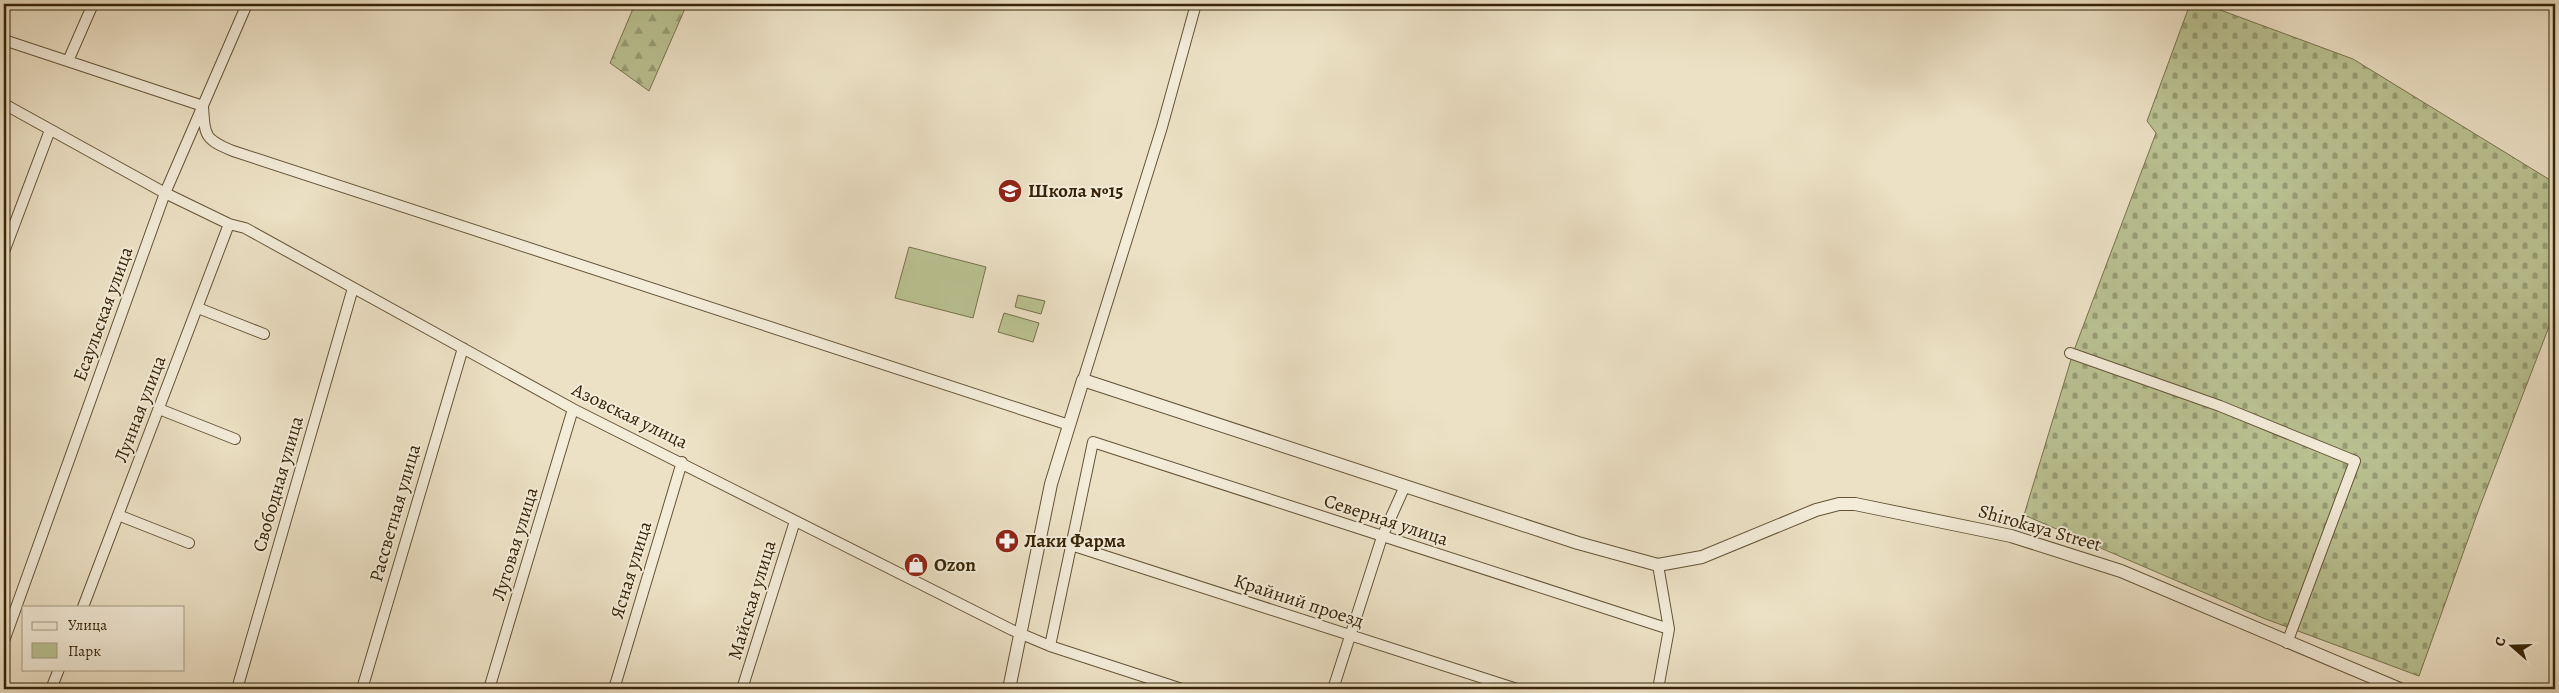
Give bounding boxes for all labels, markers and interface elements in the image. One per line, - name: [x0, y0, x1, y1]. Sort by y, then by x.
- school or university icon: Школа №15: [997, 178, 1023, 204]
- place label: Школа №15: [1028, 178, 1123, 204]
- street label: Есаульская улица: [67, 243, 139, 385]
- street label: Лунная улица: [108, 351, 172, 466]
- street label: Азовская улица: [567, 376, 692, 455]
- street label: Свободная улица: [246, 413, 310, 555]
- street label: Рассветная улица: [363, 441, 427, 585]
- street label: Луговая улица: [485, 484, 545, 604]
- street label: Северная улица: [1321, 488, 1452, 552]
- street label: Shirokaya Street: [1975, 498, 2105, 558]
- street label: Ясная улица: [604, 518, 658, 622]
- pharmacy icon: Лаки Фарма: [994, 528, 1020, 554]
- place label: Лаки Фарма: [1024, 528, 1126, 554]
- street label: Майская улица: [721, 537, 783, 663]
- shop icon: Ozon: [903, 552, 929, 578]
- place label: Ozon: [934, 552, 976, 578]
- street label: Крайний проезд: [1231, 568, 1367, 634]
- legend: [22, 606, 185, 670]
- text: Улица: [68, 615, 107, 635]
- north arrow: [2486, 620, 2536, 670]
- text: С: [2490, 634, 2511, 649]
- text: Парк: [68, 641, 101, 661]

